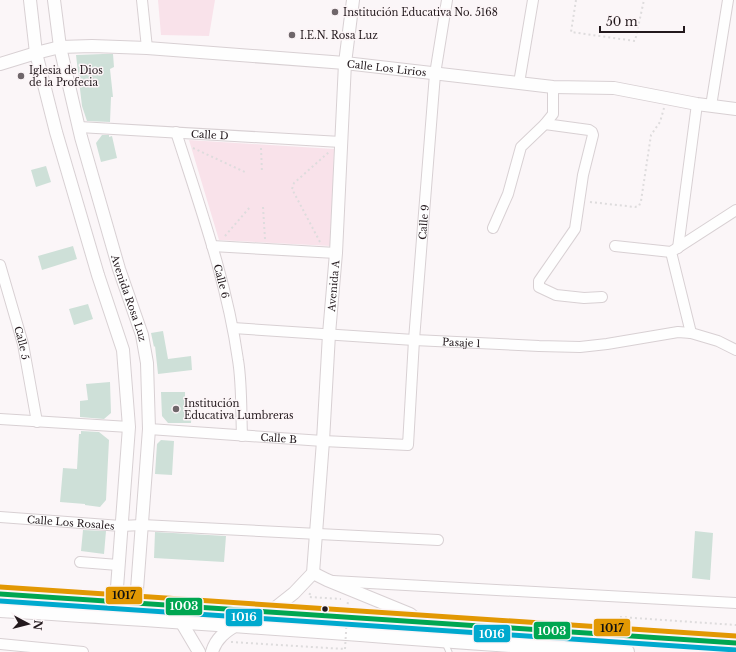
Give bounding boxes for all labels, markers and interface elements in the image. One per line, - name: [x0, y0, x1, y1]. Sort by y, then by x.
- place label: Institución Educativa No. 5168: [343, 6, 498, 19]
- marker: Institución Educativa No. 5168: [330, 7, 340, 17]
- scale bar: [600, 8, 684, 34]
- text: 50 m: [606, 14, 638, 29]
- place label: I.E.N. Rosa Luz: [300, 29, 378, 42]
- marker: I.E.N. Rosa Luz: [287, 30, 297, 40]
- street label: Calle Los Lirios: [346, 57, 428, 79]
- place label: Iglesia de Dios de la Profecia: [29, 64, 103, 89]
- marker: Iglesia de Dios de la Profecia: [16, 71, 26, 81]
- street label: Calle D: [191, 127, 229, 142]
- street label: Calle 9: [415, 204, 431, 240]
- street label: Avenida Rosa Luz: [108, 252, 150, 343]
- street label: Avenida A: [324, 259, 342, 313]
- street label: Calle 6: [211, 262, 232, 300]
- street label: Calle 5: [12, 324, 32, 361]
- street label: Pasaje 1: [442, 335, 481, 350]
- place label: Institución Educativa Lumbreras: [184, 397, 294, 422]
- marker: Institución Educativa Lumbreras: [171, 404, 181, 414]
- street label: Calle B: [260, 430, 298, 446]
- street label: Calle Los Rosales: [26, 513, 116, 532]
- line badge: 1017: [105, 586, 143, 605]
- text: 1017: [112, 588, 136, 602]
- line badge: 1003: [165, 597, 203, 616]
- text: 1003: [170, 599, 198, 613]
- north arrow: [8, 604, 48, 644]
- unlabelled marker: [320, 604, 330, 614]
- line badge: 1016: [225, 608, 263, 627]
- text: 1016: [231, 610, 257, 624]
- line badge: 1017: [593, 618, 631, 637]
- text: N: [30, 619, 46, 632]
- line badge: 1003: [533, 621, 571, 640]
- text: 1017: [600, 621, 624, 635]
- line badge: 1016: [473, 624, 511, 643]
- text: 1003: [538, 624, 566, 638]
- text: 1016: [479, 627, 505, 641]

